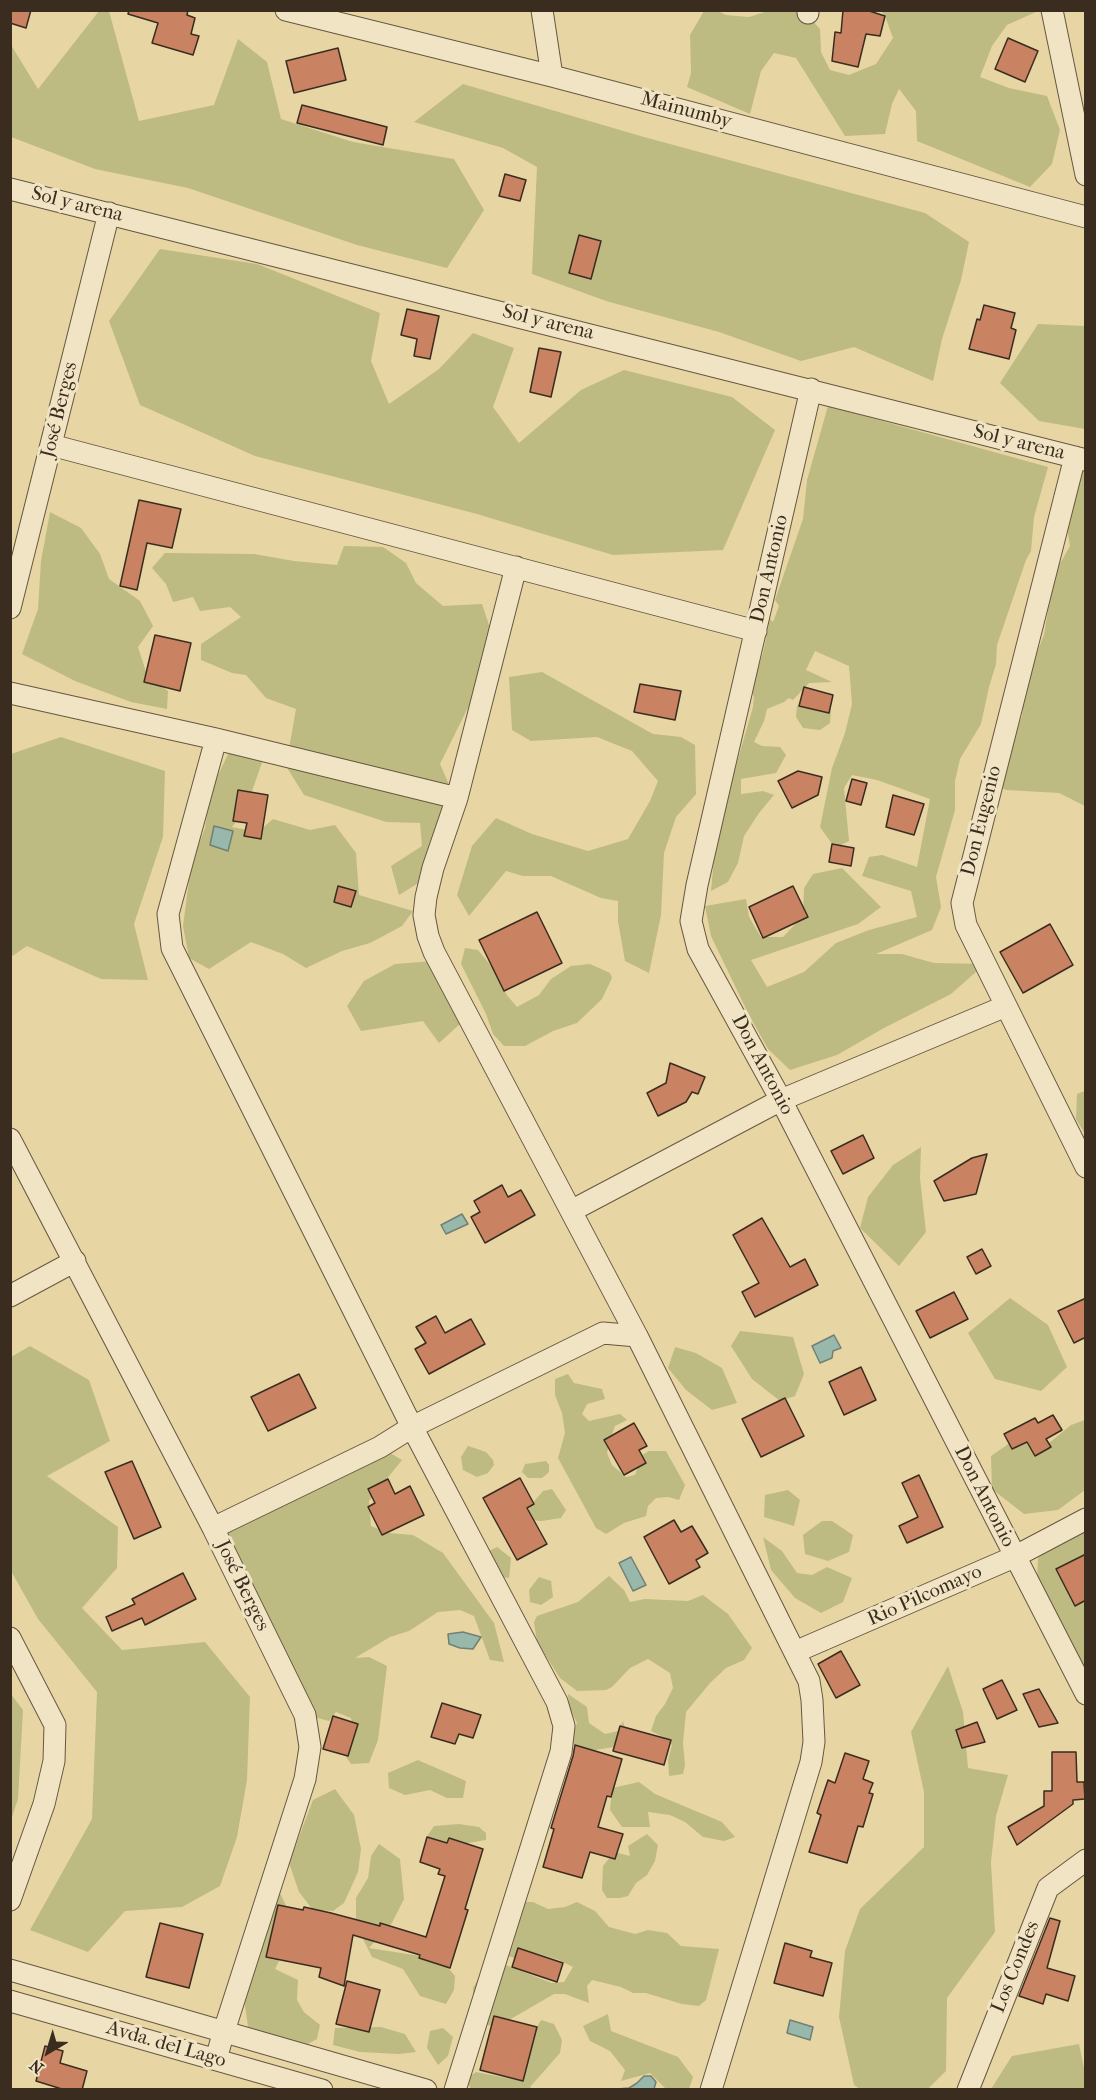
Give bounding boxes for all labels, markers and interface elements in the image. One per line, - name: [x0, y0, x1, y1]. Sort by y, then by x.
- street label: Mainumby: [638, 87, 734, 135]
- street label: Sol y arena: [29, 182, 125, 228]
- street label: Sol y arena: [500, 300, 596, 346]
- street label: José Berges: [36, 359, 84, 461]
- street label: Sol y arena: [971, 420, 1067, 466]
- street label: Don Antonio: [746, 513, 794, 625]
- street label: Don Eugenio: [957, 763, 1007, 879]
- street label: Don Antonio: [726, 1011, 798, 1119]
- street label: Don Antonio: [948, 1442, 1020, 1552]
- street label: José Berges: [210, 1537, 274, 1635]
- street label: Rio Pilcomayo: [864, 1560, 986, 1632]
- street label: Los Condes: [987, 1917, 1045, 2017]
- street label: Avda. del Lago: [103, 2016, 229, 2074]
- north arrow: [18, 2022, 78, 2082]
- text: N: [26, 2055, 47, 2078]

